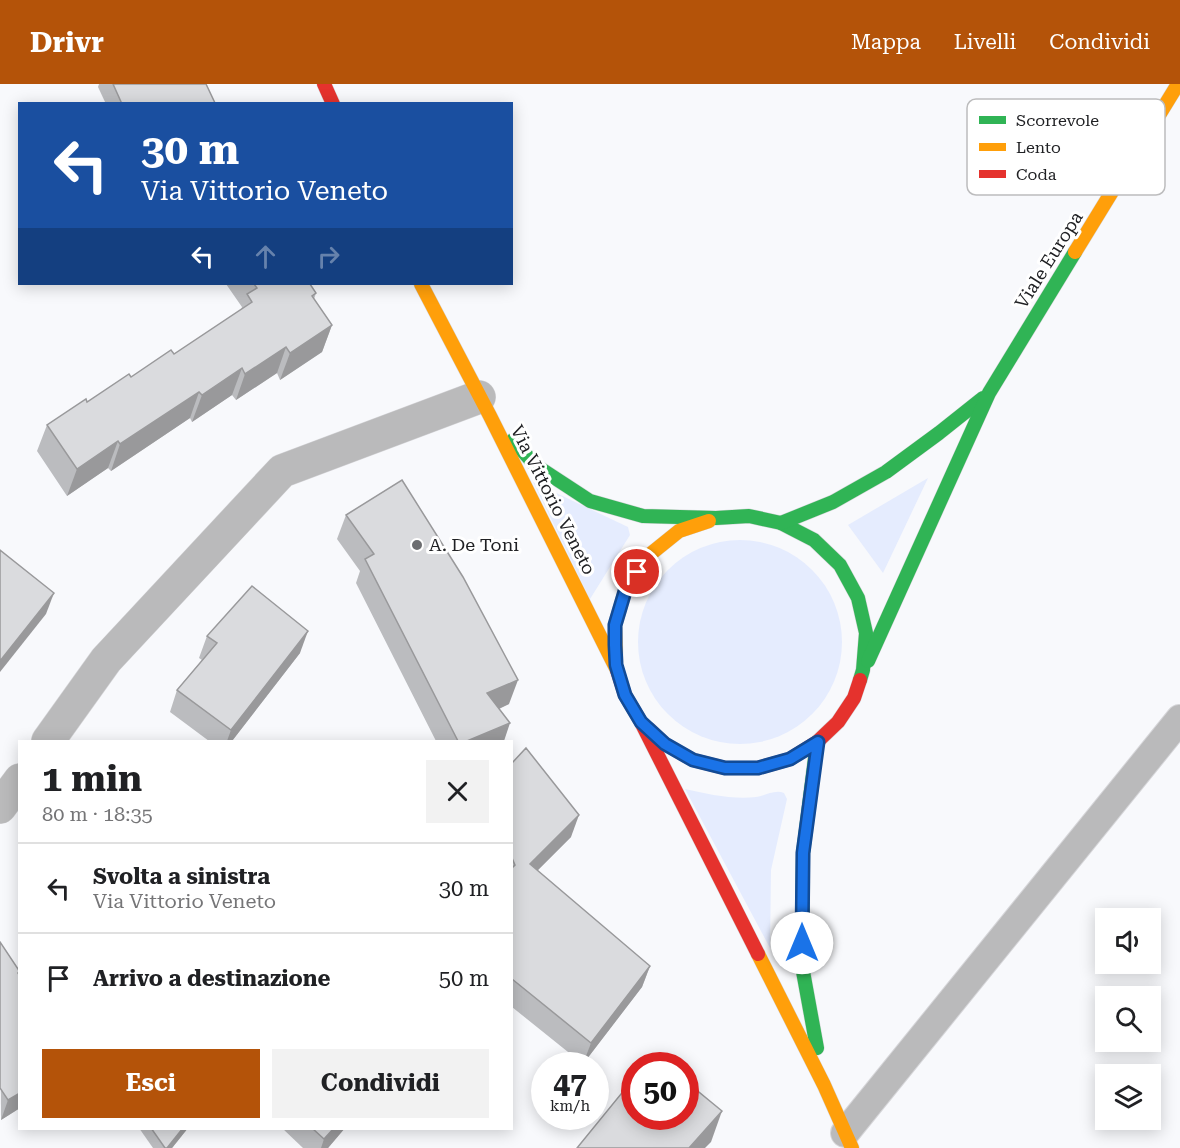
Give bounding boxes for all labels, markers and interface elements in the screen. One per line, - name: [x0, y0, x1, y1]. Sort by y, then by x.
- text: Drivr: [30, 26, 104, 59]
- text: Mappa: [851, 30, 921, 54]
- text: Livelli: [954, 30, 1016, 54]
- text: Condividi: [1049, 30, 1150, 54]
- legend: [967, 99, 1165, 195]
- text: Scorrevole: [1016, 111, 1099, 130]
- text: 30 m: [141, 125, 239, 174]
- icon: left: [42, 126, 120, 204]
- text: Lento: [1016, 138, 1061, 157]
- text: Coda: [1016, 165, 1057, 184]
- text: Via Vittorio Veneto: [141, 175, 388, 207]
- street label: Viale Europa: [1010, 207, 1087, 312]
- icon: left: [186, 240, 219, 273]
- icon: ahead: [249, 240, 282, 273]
- icon: right: [312, 240, 345, 273]
- street label: Via Vittorio Veneto: [507, 422, 600, 578]
- place label: A. De Toni: [429, 534, 519, 555]
- marker: A. De Toni: [410, 538, 424, 552]
- pin: [611, 546, 662, 597]
- icon: arrive: [620, 555, 653, 588]
- text: 1 min: [42, 758, 142, 800]
- button: close: [426, 760, 489, 823]
- text: 80 m · 18:35: [42, 802, 153, 826]
- text: Svolta a sinistra: [93, 864, 270, 889]
- icon: left: [42, 872, 75, 905]
- text: 30 m: [439, 876, 489, 901]
- text: Via Vittorio Veneto: [93, 889, 276, 913]
- map controls: [1095, 908, 1161, 1130]
- button: sound: [1095, 908, 1161, 974]
- position arrow: [770, 911, 834, 975]
- icon: arrive: [42, 962, 75, 995]
- text: Arrivo a destinazione: [93, 966, 330, 991]
- text: 50 m: [439, 966, 489, 991]
- button: search: [1095, 986, 1161, 1052]
- button: Esci: [42, 1049, 260, 1118]
- button: Condividi: [272, 1049, 489, 1118]
- speed limit sign: 50: [621, 1052, 699, 1130]
- button: layers: [1095, 1064, 1161, 1130]
- text: 47: [553, 1066, 587, 1101]
- text: km/h: [550, 1097, 590, 1115]

